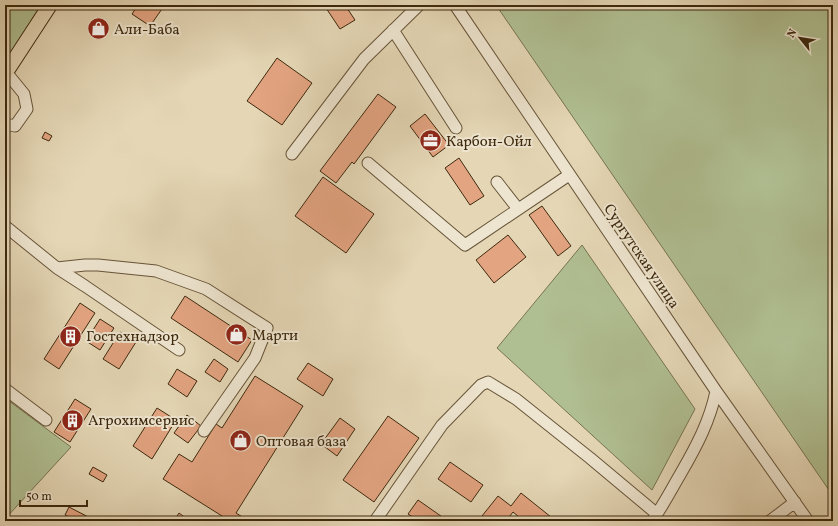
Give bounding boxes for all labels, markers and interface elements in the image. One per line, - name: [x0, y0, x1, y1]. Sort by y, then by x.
- shop icon: Али-Баба: [85, 16, 111, 42]
- north arrow: [780, 18, 820, 58]
- place label: Али-Баба: [114, 20, 180, 41]
- text: N: [784, 27, 801, 41]
- office icon: Карбон-Ойл: [418, 128, 444, 154]
- place label: Карбон-Ойл: [446, 132, 532, 153]
- street label: Сургутская улица: [598, 200, 684, 313]
- shop icon: Марти: [223, 322, 249, 348]
- building icon: Гостехнадзор: [57, 323, 83, 349]
- place label: Марти: [252, 326, 298, 347]
- place label: Гостехнадзор: [86, 327, 179, 348]
- building icon: Агрохимсервис: [60, 407, 86, 433]
- place label: Агрохимсервис: [88, 411, 195, 432]
- shop icon: Оптовая база: [227, 428, 253, 454]
- place label: Оптовая база: [256, 432, 346, 453]
- scale bar: [20, 482, 87, 508]
- text: 50 m: [26, 489, 52, 505]

